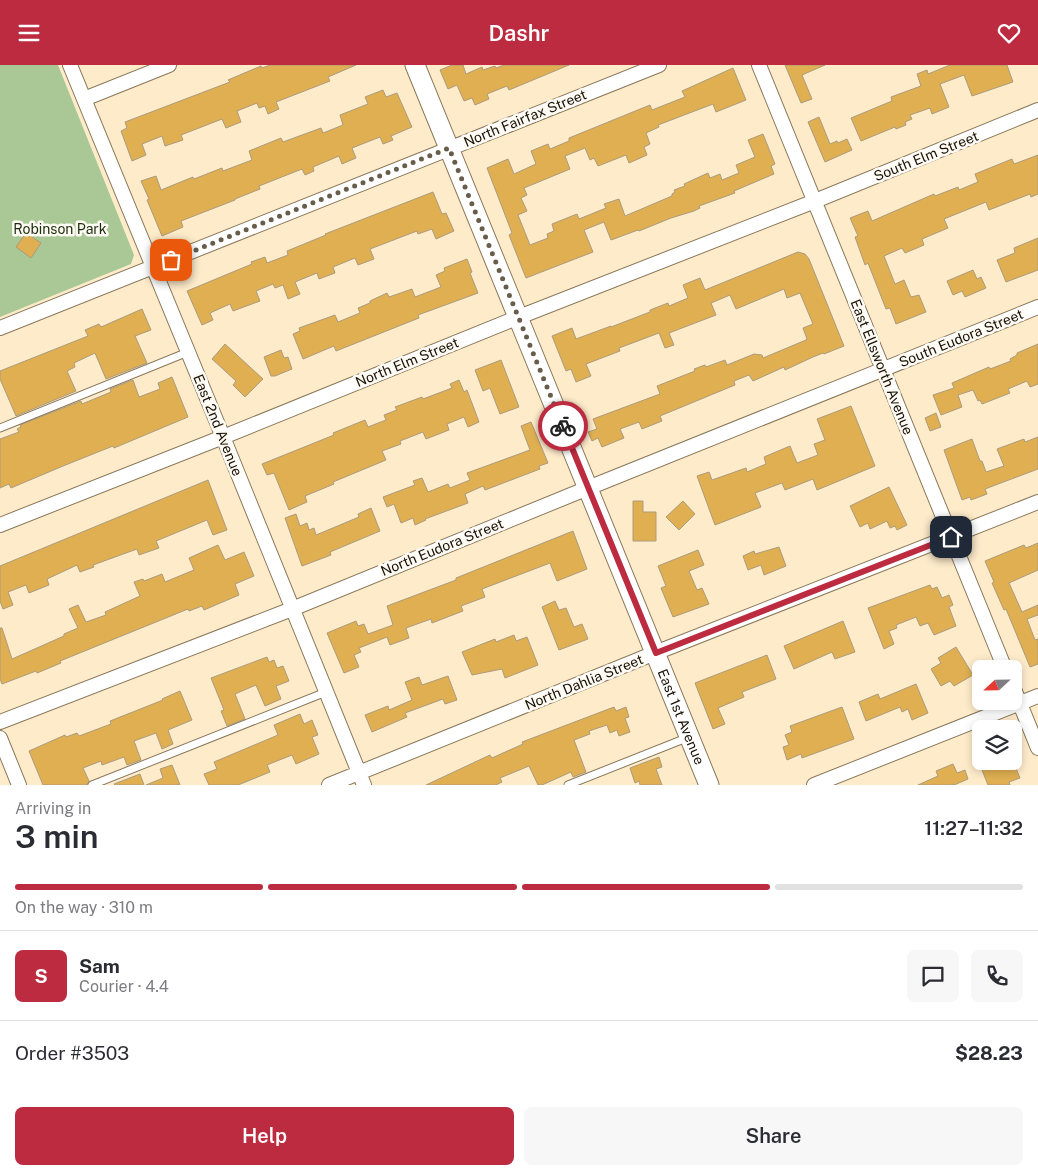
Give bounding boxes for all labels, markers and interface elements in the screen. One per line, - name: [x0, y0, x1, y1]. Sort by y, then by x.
- icon: menu: [15, 19, 43, 47]
- icon: heart: [995, 19, 1023, 47]
- text: Dashr: [489, 20, 549, 46]
- street label: North Fairfax Street: [461, 86, 589, 150]
- street label: South Elm Street: [871, 128, 981, 184]
- park label: Robinson Park: [13, 221, 107, 237]
- pin: [150, 239, 192, 281]
- icon: bag: [157, 246, 185, 274]
- street label: East Ellsworth Avenue: [847, 297, 917, 437]
- street label: South Eudora Street: [897, 306, 1025, 370]
- street label: North Elm Street: [353, 334, 461, 390]
- street label: East 2nd Avenue: [190, 372, 246, 478]
- courier: [538, 401, 588, 451]
- icon: bike: [549, 412, 577, 440]
- street label: North Eudora Street: [378, 515, 506, 579]
- pin: [930, 516, 972, 558]
- icon: home: [937, 523, 965, 551]
- street label: North Dahlia Street: [523, 651, 645, 713]
- north arrow: [972, 660, 1022, 710]
- map controls: [972, 660, 1022, 770]
- street label: East 1st Avenue: [655, 667, 708, 767]
- button: layers: [972, 720, 1022, 770]
- text: Arriving in: [15, 799, 91, 818]
- text: 11:27–11:32: [924, 817, 1023, 839]
- text: 3 min: [15, 818, 99, 855]
- text: On the way · 310 m: [15, 898, 153, 917]
- button: chat: [907, 950, 959, 1002]
- button: phone: [971, 950, 1023, 1002]
- text: Sam: [79, 955, 120, 977]
- text: S: [34, 965, 48, 987]
- text: Courier · 4.4: [79, 977, 169, 996]
- text: Order #3503: [15, 1042, 129, 1064]
- text: $28.23: [955, 1042, 1023, 1064]
- button: Help: [15, 1107, 514, 1165]
- button: Share: [524, 1107, 1023, 1165]

